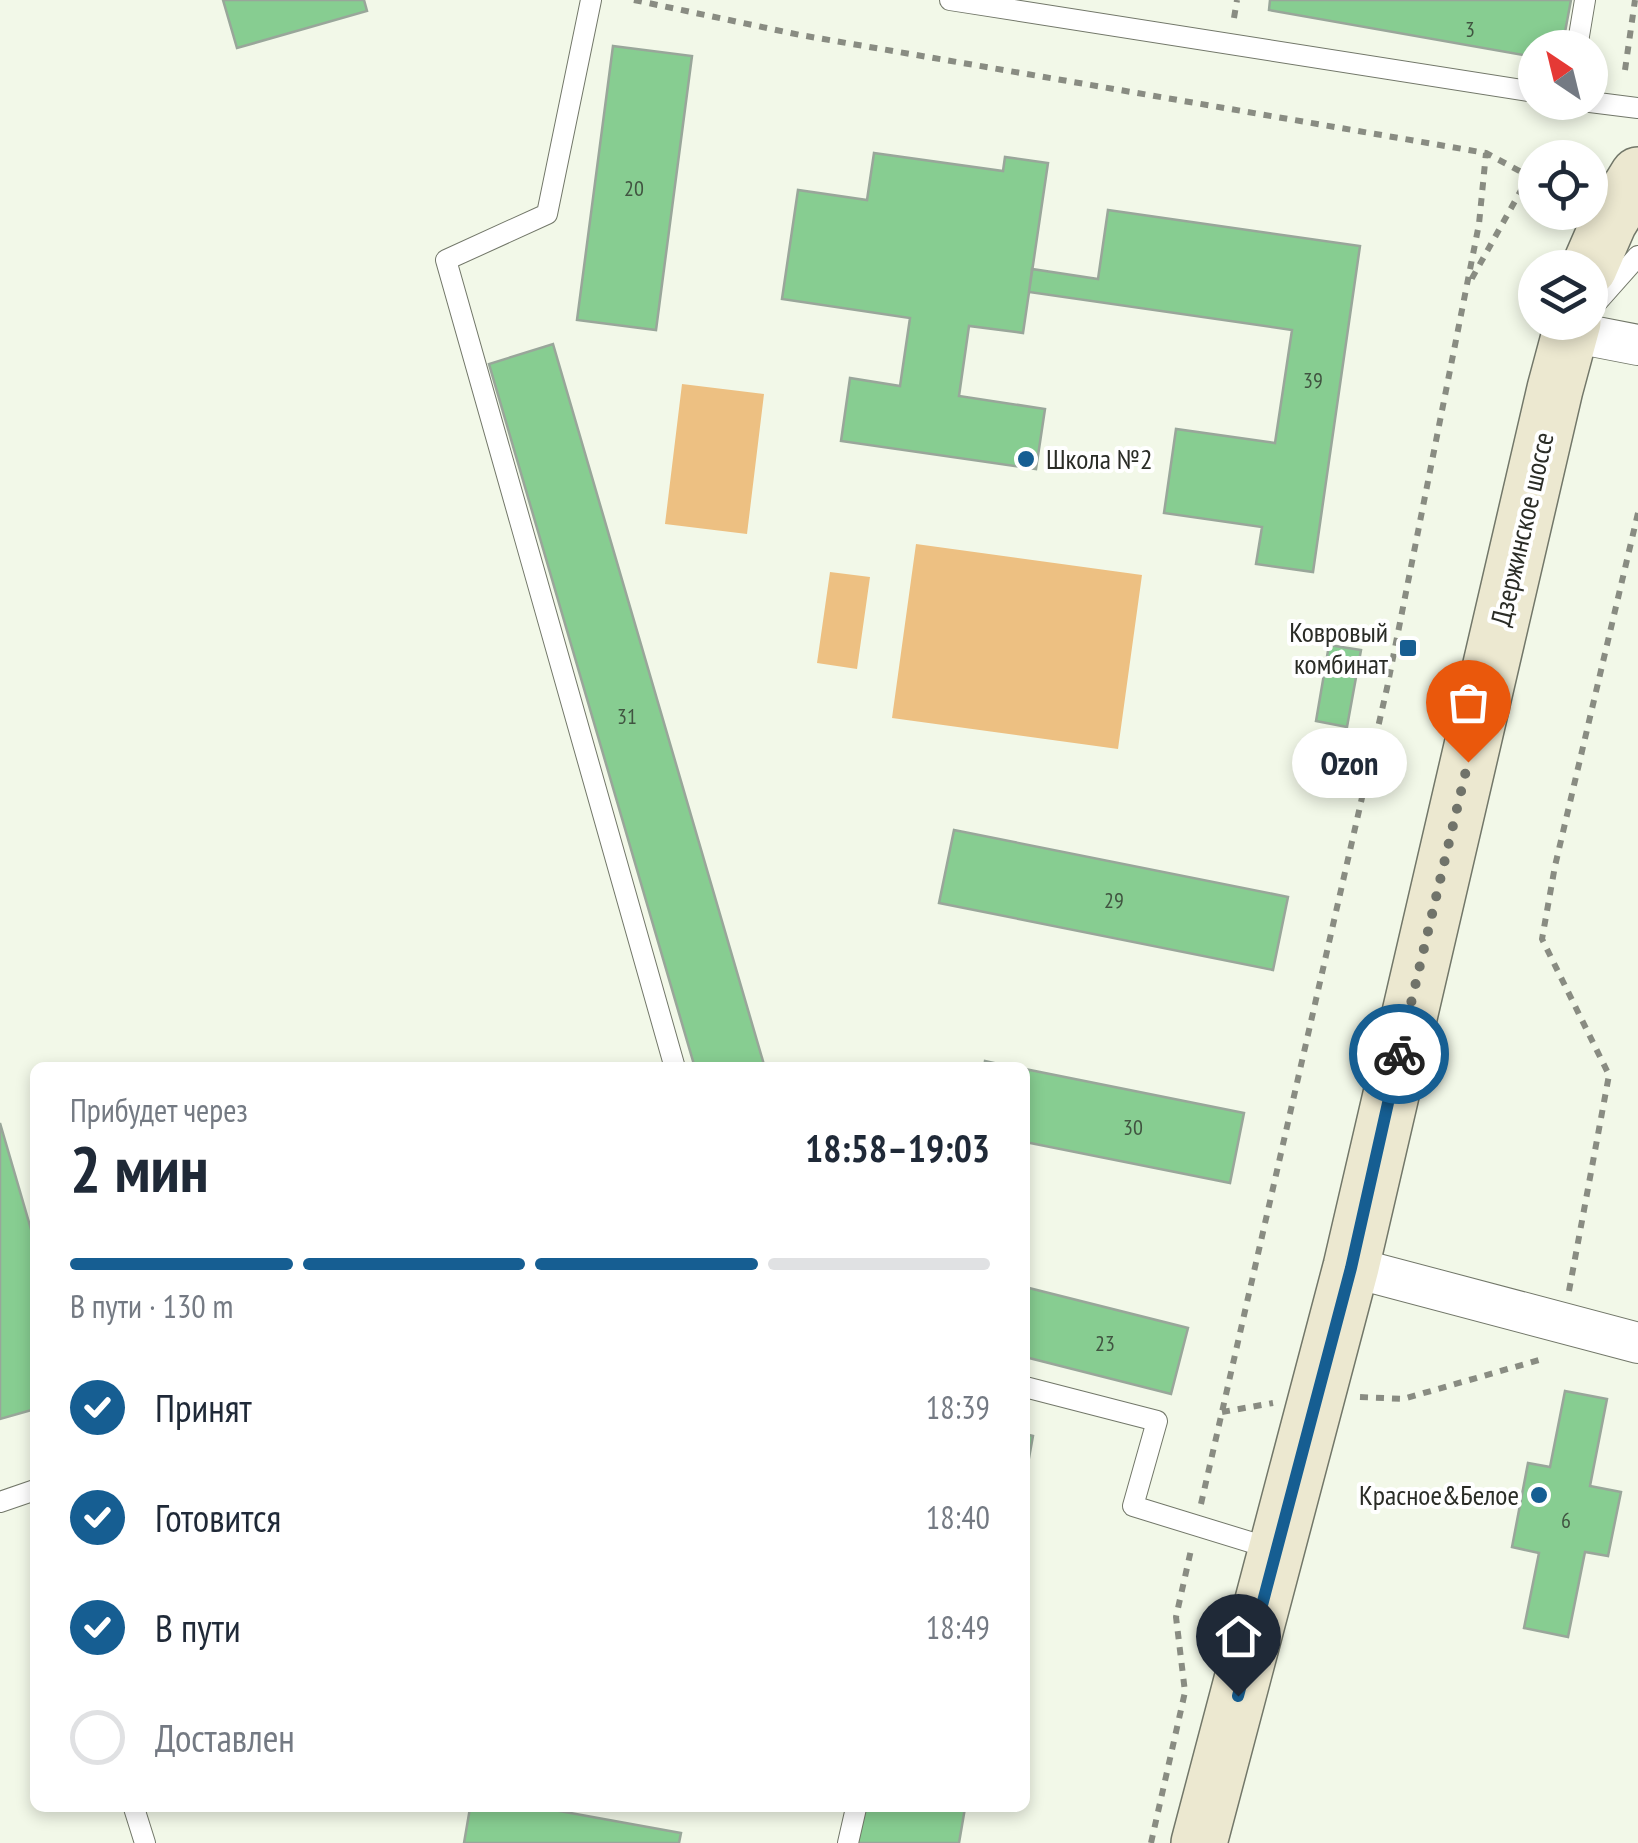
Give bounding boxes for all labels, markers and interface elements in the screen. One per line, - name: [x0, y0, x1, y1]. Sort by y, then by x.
- house number: 3: [1465, 15, 1475, 43]
- north arrow: [1518, 30, 1608, 120]
- map controls: [1518, 30, 1608, 340]
- button: locate: [1518, 140, 1608, 230]
- house number: 20: [624, 174, 644, 202]
- button: layers: [1518, 250, 1608, 340]
- house number: 39: [1303, 366, 1323, 394]
- street label: Дзержинское шоссе: [1481, 428, 1562, 629]
- place label: Школа №2: [1046, 440, 1153, 477]
- marker: Школа №2: [1015, 448, 1037, 470]
- place label: Ковровый комбинат: [1289, 613, 1388, 682]
- marker: Ковровый комбинат: [1397, 637, 1419, 659]
- pin: [1426, 660, 1511, 763]
- icon: bag: [1441, 675, 1496, 730]
- house number: 31: [617, 702, 637, 730]
- callout: Ozon: [1293, 727, 1408, 797]
- text: Ozon: [1321, 742, 1378, 784]
- house number: 29: [1104, 886, 1124, 914]
- courier: [1349, 1004, 1449, 1104]
- icon: bike: [1372, 1027, 1427, 1082]
- text: Прибудет через: [70, 1089, 248, 1131]
- house number: 30: [1123, 1113, 1143, 1141]
- text: 18:58–19:03: [805, 1123, 990, 1172]
- text: 2 мин: [70, 1126, 209, 1210]
- text: В пути · 130 m: [70, 1285, 233, 1327]
- house number: 23: [1095, 1329, 1115, 1357]
- icon: check: [70, 1380, 125, 1435]
- text: Принят: [155, 1383, 252, 1432]
- text: 18:39: [926, 1386, 990, 1428]
- place label: Красное&Белое: [1359, 1476, 1519, 1513]
- marker: Красное&Белое: [1528, 1484, 1550, 1506]
- icon: check: [70, 1490, 125, 1545]
- text: Готовится: [155, 1493, 281, 1542]
- text: 18:40: [926, 1496, 990, 1538]
- house number: 6: [1561, 1506, 1571, 1534]
- pin: [1196, 1594, 1281, 1697]
- icon: check: [70, 1600, 125, 1655]
- text: В пути: [155, 1603, 241, 1652]
- text: 18:49: [926, 1606, 990, 1648]
- icon: home: [1211, 1609, 1266, 1664]
- text: Доставлен: [155, 1713, 295, 1762]

